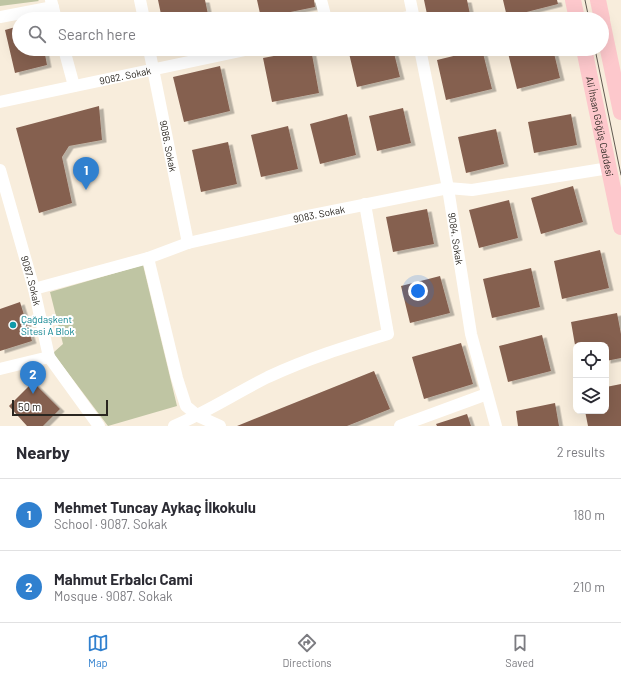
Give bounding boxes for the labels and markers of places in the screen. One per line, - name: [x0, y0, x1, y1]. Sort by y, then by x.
- pin: 1: [73, 157, 99, 190]
- place label: Çağdaşkent Sitesi A Blok: [21, 313, 75, 337]
- marker: Çağdaşkent Sitesi A Blok: [8, 320, 18, 330]
- pin: 2: [20, 361, 46, 394]

